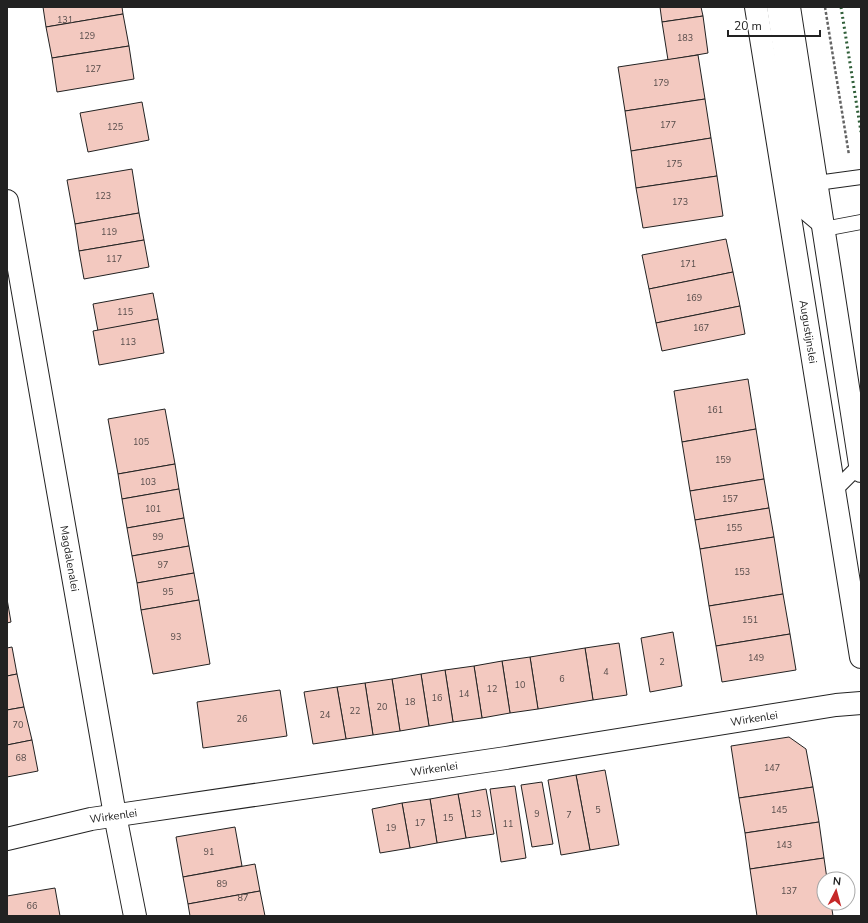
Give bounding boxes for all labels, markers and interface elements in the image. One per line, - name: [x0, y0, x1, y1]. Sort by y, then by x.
- scale bar: [728, 12, 820, 38]
- house number: 131: [57, 14, 73, 26]
- text: 20 m: [734, 18, 762, 34]
- house number: 129: [79, 30, 95, 42]
- house number: 183: [677, 32, 693, 44]
- house number: 127: [85, 63, 101, 75]
- house number: 179: [653, 77, 669, 89]
- house number: 177: [660, 119, 676, 131]
- house number: 125: [107, 121, 123, 133]
- house number: 175: [666, 158, 682, 170]
- house number: 123: [95, 190, 111, 202]
- house number: 173: [672, 196, 688, 208]
- house number: 119: [101, 226, 117, 238]
- house number: 117: [106, 253, 122, 265]
- house number: 171: [680, 258, 696, 270]
- house number: 169: [686, 292, 702, 304]
- street label: Augustijnslei: [796, 299, 821, 365]
- house number: 115: [117, 306, 133, 318]
- house number: 167: [693, 322, 709, 334]
- house number: 113: [120, 336, 136, 348]
- house number: 161: [707, 404, 723, 416]
- house number: 105: [133, 436, 149, 448]
- house number: 159: [715, 454, 731, 466]
- house number: 103: [140, 476, 156, 488]
- house number: 157: [722, 493, 738, 505]
- house number: 101: [145, 503, 161, 515]
- house number: 155: [726, 522, 742, 534]
- street label: Magdalenalei: [57, 524, 83, 593]
- house number: 99: [153, 531, 163, 543]
- house number: 97: [158, 559, 168, 571]
- house number: 153: [734, 566, 750, 578]
- house number: 95: [163, 586, 173, 598]
- house number: 151: [742, 614, 758, 626]
- house number: 93: [171, 631, 181, 643]
- house number: 149: [748, 652, 764, 664]
- house number: 2: [659, 656, 665, 668]
- house number: 4: [603, 666, 609, 678]
- house number: 6: [559, 673, 565, 685]
- house number: 10: [515, 679, 525, 691]
- house number: 12: [487, 683, 497, 695]
- house number: 14: [459, 688, 470, 700]
- house number: 16: [432, 692, 442, 704]
- house number: 18: [405, 696, 415, 708]
- house number: 20: [377, 701, 387, 713]
- house number: 22: [350, 705, 360, 717]
- street label: Wirkenlei: [729, 707, 779, 729]
- house number: 24: [320, 709, 331, 721]
- house number: 26: [237, 713, 247, 725]
- house number: 70: [13, 719, 23, 731]
- house number: 68: [16, 752, 26, 764]
- street label: Wirkenlei: [409, 758, 459, 779]
- house number: 147: [764, 762, 780, 774]
- house number: 5: [595, 804, 601, 816]
- house number: 145: [771, 804, 787, 816]
- street label: Wirkenlei: [89, 805, 138, 827]
- house number: 13: [471, 808, 481, 820]
- house number: 9: [534, 808, 540, 820]
- house number: 7: [566, 809, 572, 821]
- house number: 15: [443, 812, 453, 824]
- house number: 17: [415, 817, 425, 829]
- house number: 11: [503, 818, 513, 830]
- house number: 19: [386, 822, 396, 834]
- house number: 143: [776, 839, 792, 851]
- house number: 91: [204, 846, 214, 858]
- north arrow: [816, 871, 856, 911]
- text: N: [832, 874, 842, 889]
- house number: 89: [217, 878, 227, 890]
- house number: 137: [781, 885, 797, 897]
- house number: 87: [238, 892, 248, 904]
- house number: 66: [27, 900, 37, 912]

